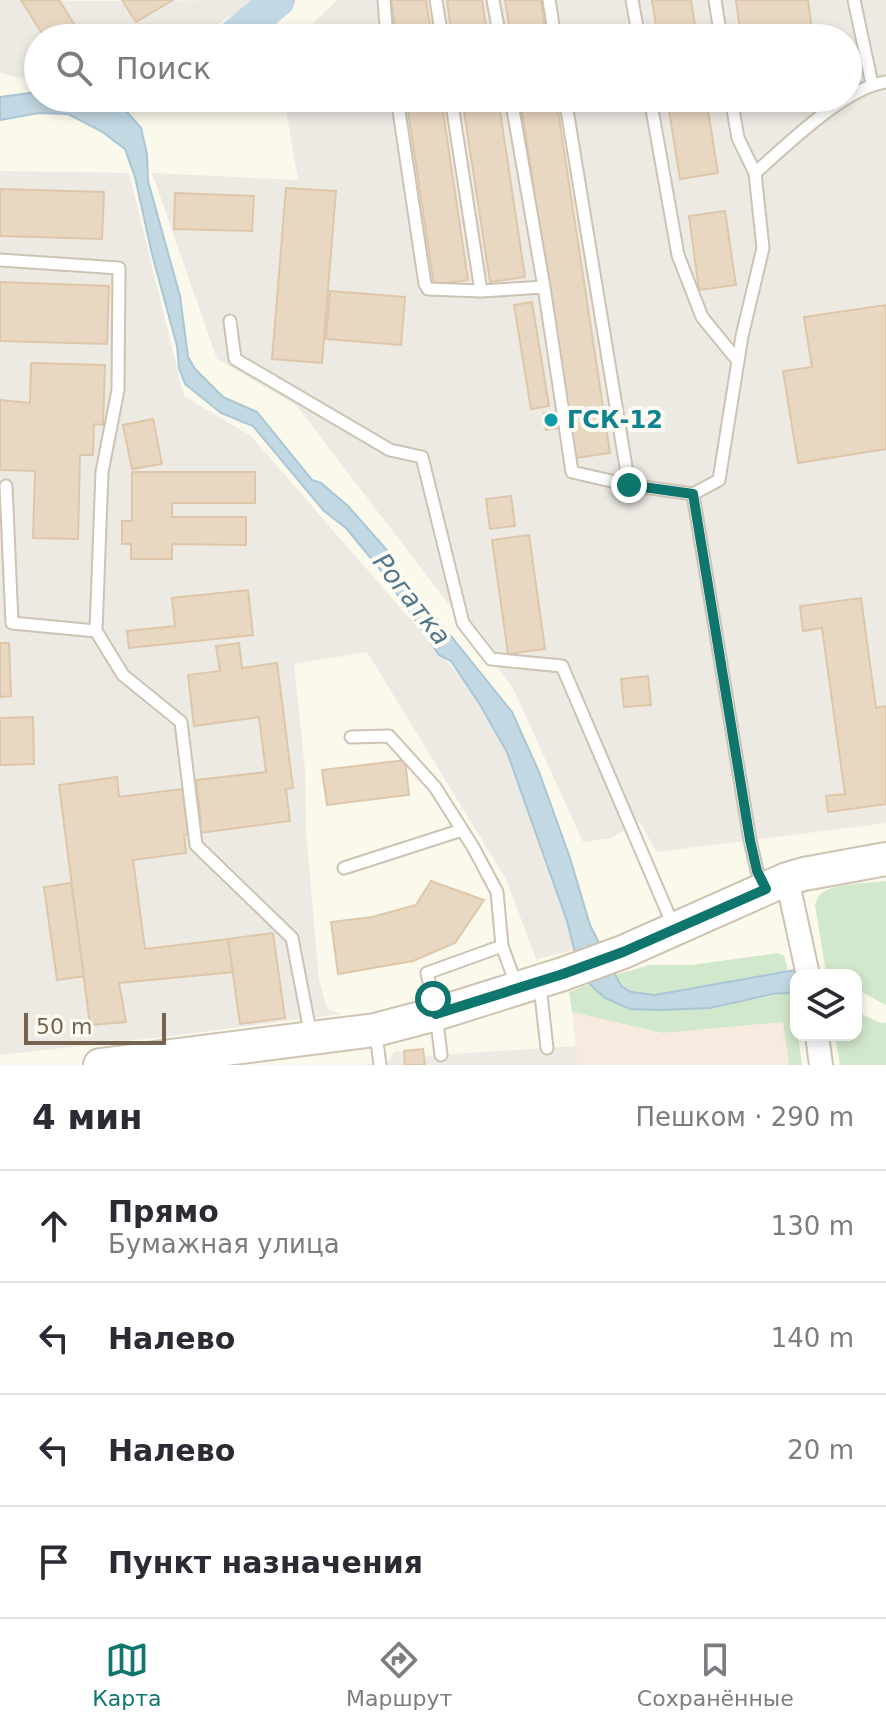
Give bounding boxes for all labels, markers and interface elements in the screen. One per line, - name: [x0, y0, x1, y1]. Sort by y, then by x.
- search box: [24, 24, 862, 112]
- icon: search: [52, 46, 96, 90]
- text: Поиск: [116, 51, 211, 86]
- place label: ГСК-12: [567, 406, 663, 434]
- marker: ГСК-12: [542, 411, 560, 429]
- route end: [611, 467, 647, 503]
- water label: Рогатка: [367, 547, 457, 651]
- map controls: [790, 969, 862, 1041]
- button: layers: [790, 969, 862, 1041]
- route start: [415, 981, 451, 1017]
- scale bar: [24, 1009, 166, 1045]
- text: 50 m: [36, 1014, 92, 1039]
- text: 4 мин: [32, 1097, 143, 1137]
- text: Пешком · 290 m: [635, 1102, 854, 1132]
- text: Прямо: [108, 1194, 219, 1229]
- icon: ahead: [32, 1204, 76, 1248]
- text: 130 m: [771, 1211, 854, 1241]
- text: Бумажная улица: [108, 1229, 340, 1259]
- icon: left: [32, 1316, 76, 1360]
- text: Налево: [108, 1321, 235, 1356]
- text: 140 m: [771, 1323, 854, 1353]
- icon: left: [32, 1428, 76, 1472]
- text: Налево: [108, 1433, 235, 1468]
- text: 20 m: [787, 1435, 854, 1465]
- icon: arrive: [32, 1540, 76, 1584]
- text: Пункт назначения: [108, 1545, 423, 1580]
- tab: Карта: [92, 1638, 162, 1711]
- tab: Маршрут: [346, 1638, 452, 1711]
- tab: Сохранённые: [637, 1638, 794, 1711]

